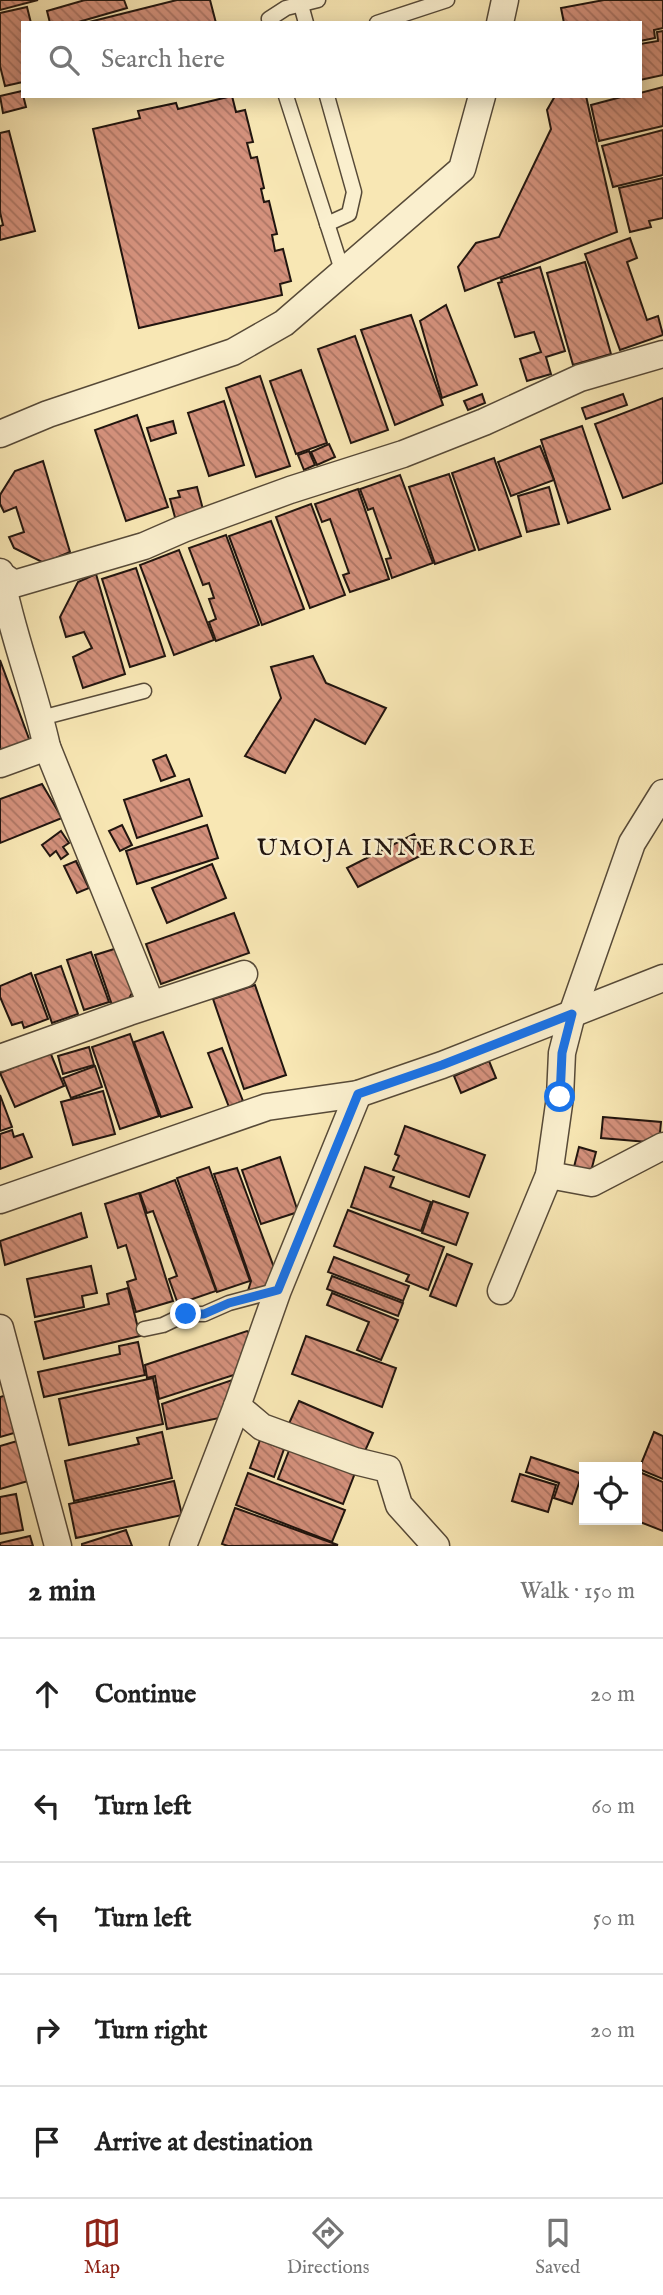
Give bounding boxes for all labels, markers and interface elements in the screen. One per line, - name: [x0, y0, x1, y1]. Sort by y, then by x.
- search box: [21, 21, 642, 98]
- icon: search: [45, 41, 83, 79]
- text: Search here: [101, 43, 225, 76]
- district label: UMOJA INNERCORE: [257, 833, 537, 864]
- route start: [544, 1081, 575, 1112]
- route end: [170, 1298, 201, 1329]
- map controls: [579, 1462, 642, 1525]
- button: locate: [579, 1462, 642, 1525]
- text: 2 min: [28, 1573, 96, 1611]
- text: Walk · 150 m: [520, 1577, 635, 1606]
- icon: ahead: [28, 1675, 66, 1713]
- text: Continue: [95, 1678, 196, 1711]
- text: 20 m: [590, 1680, 635, 1709]
- icon: left: [28, 1787, 66, 1825]
- text: Turn left: [95, 1790, 192, 1823]
- text: 60 m: [591, 1792, 635, 1821]
- icon: left: [28, 1899, 66, 1937]
- text: Turn left: [95, 1902, 192, 1935]
- text: 50 m: [593, 1904, 635, 1933]
- icon: right: [28, 2011, 66, 2049]
- text: Turn right: [95, 2014, 208, 2047]
- text: 20 m: [590, 2016, 635, 2045]
- icon: arrive: [28, 2123, 66, 2161]
- text: Arrive at destination: [95, 2126, 313, 2159]
- tab: Map: [83, 2214, 121, 2280]
- tab: Directions: [287, 2214, 369, 2280]
- tab: Saved: [535, 2214, 580, 2280]

